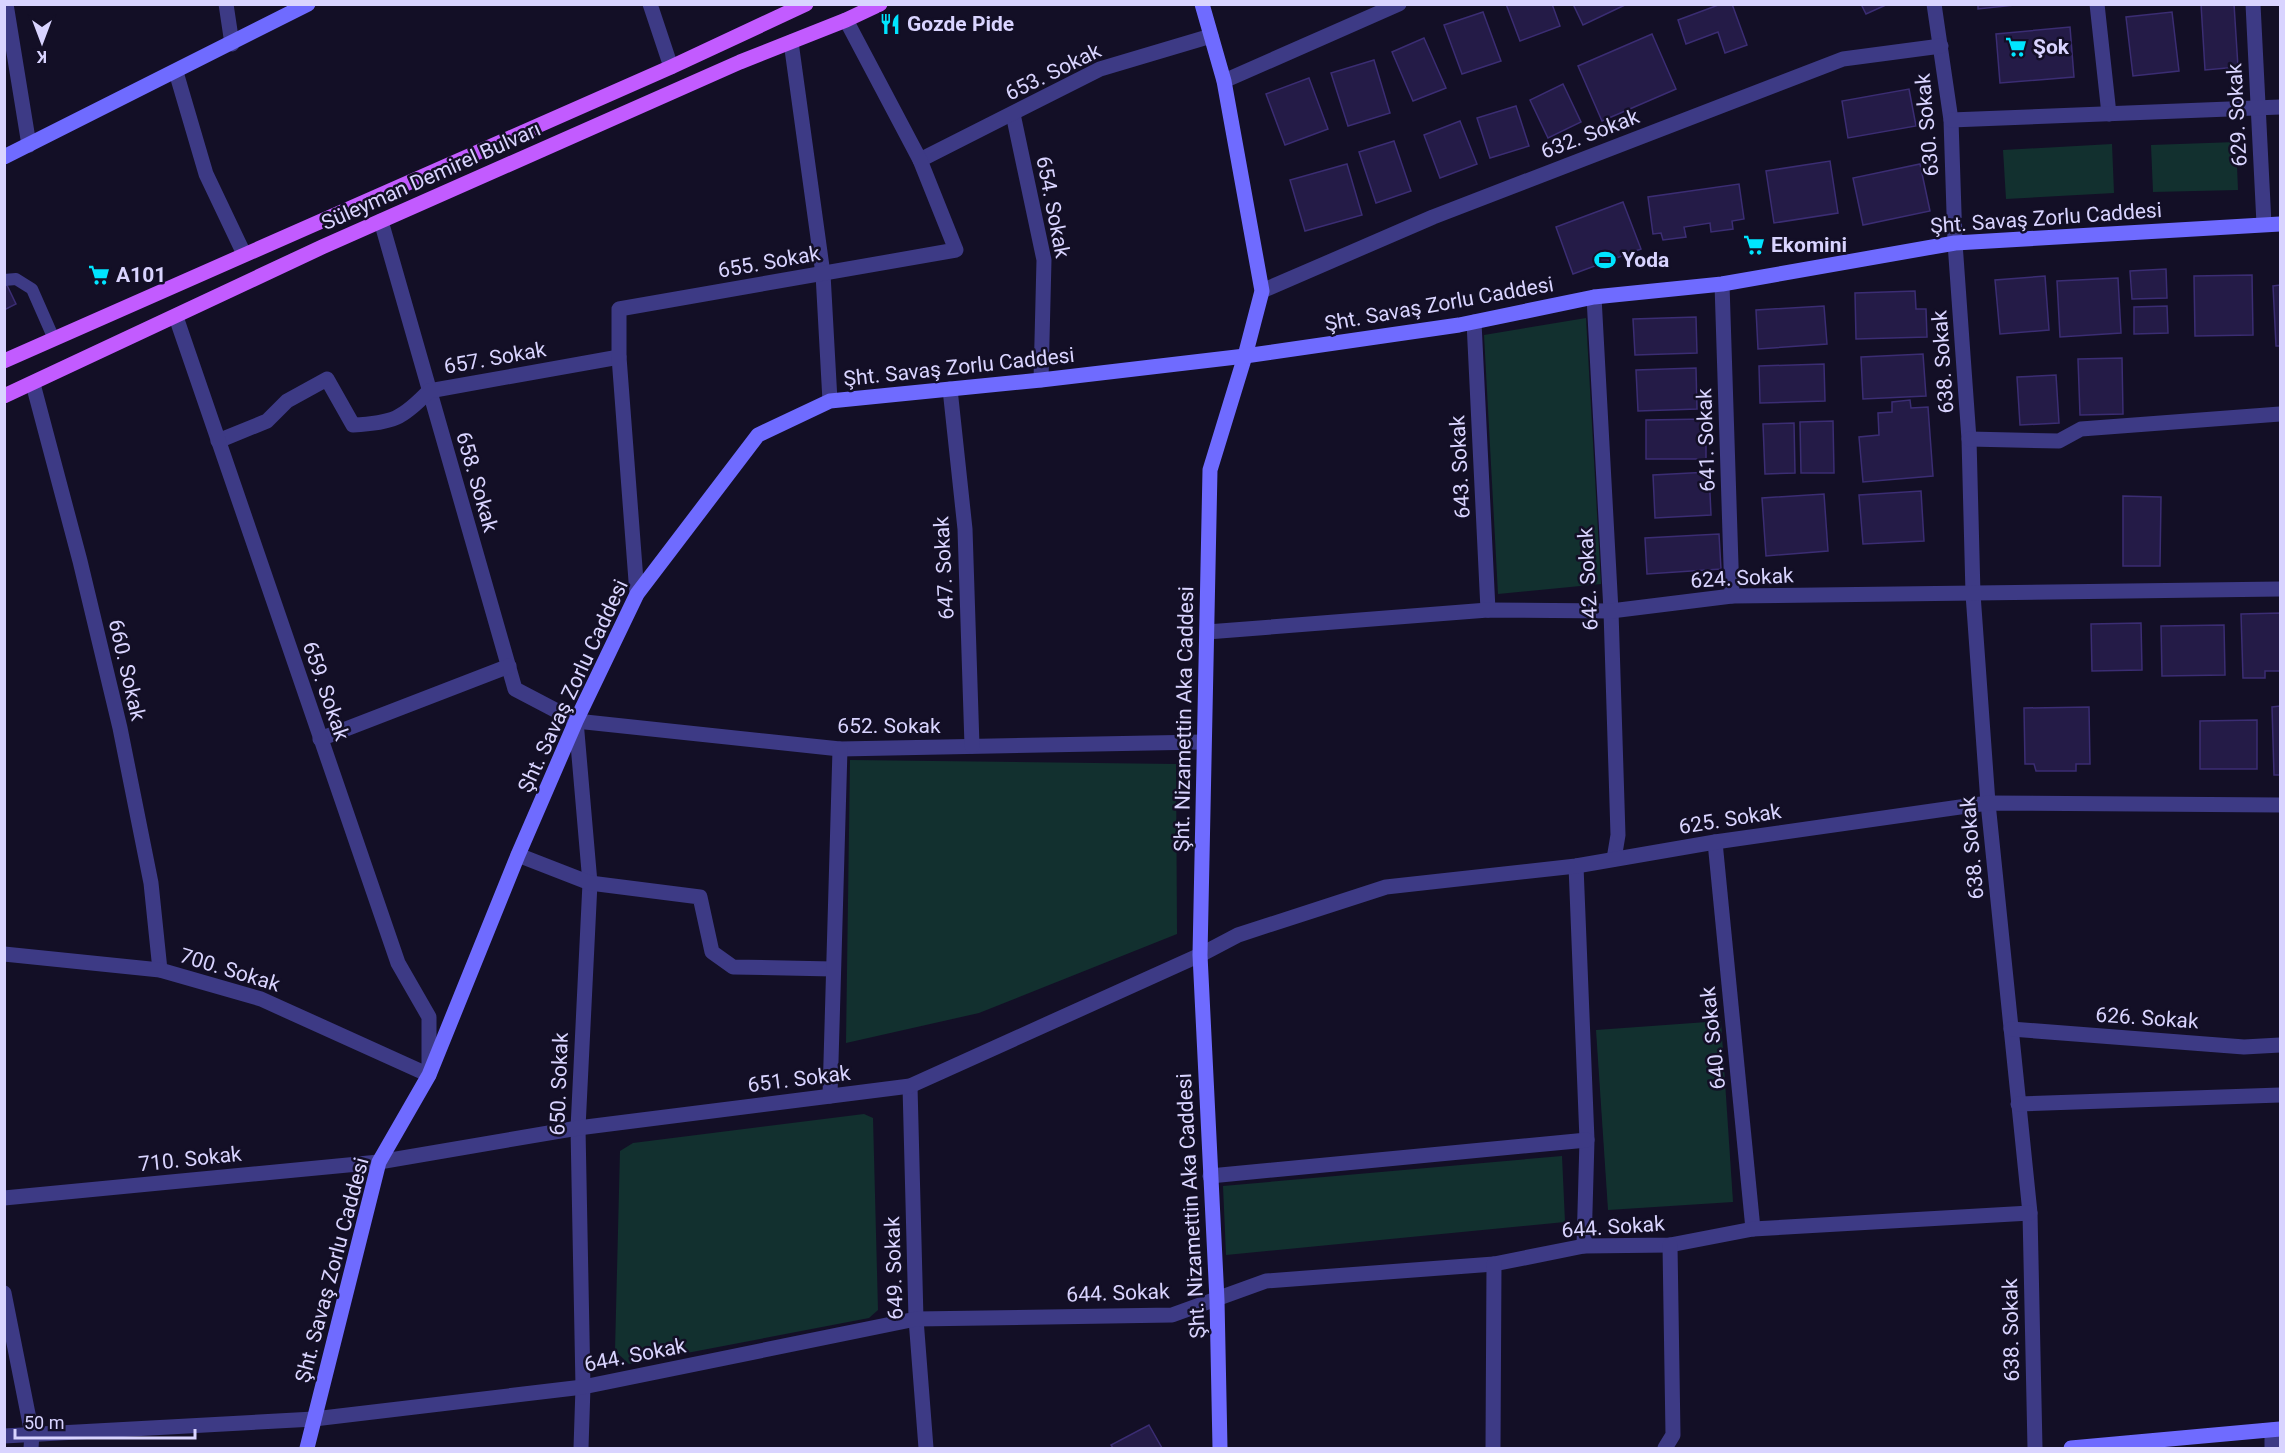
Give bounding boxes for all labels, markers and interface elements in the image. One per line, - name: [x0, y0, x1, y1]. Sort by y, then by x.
- north arrow: [12, 12, 72, 72]
- restaurant icon: Gozde Pide: [878, 12, 902, 36]
- place label: Gozde Pide: [907, 12, 1014, 36]
- supermarket icon: Şok: [2004, 35, 2028, 59]
- place label: Şok: [2033, 35, 2070, 59]
- street label: 653. Sokak: [1001, 38, 1105, 105]
- text: K: [36, 47, 47, 66]
- street label: 629. Sokak: [2222, 62, 2252, 167]
- street label: 630. Sokak: [1911, 72, 1943, 178]
- street label: 632. Sokak: [1537, 104, 1643, 164]
- street label: Süleyman Demirel Bulvarı: [318, 117, 544, 235]
- street label: 654. Sokak: [1031, 154, 1075, 260]
- street label: Şht. Savaş Zorlu Caddesi: [1929, 198, 2163, 238]
- supermarket icon: Ekomini: [1742, 233, 1766, 257]
- place label: Ekomini: [1771, 233, 1847, 257]
- street label: 655. Sokak: [716, 241, 822, 283]
- sports icon: Yoda: [1593, 248, 1617, 272]
- place label: Yoda: [1622, 248, 1669, 272]
- supermarket icon: A101: [87, 263, 111, 287]
- place label: A101: [116, 263, 166, 287]
- street label: Şht. Savaş Zorlu Caddesi: [1323, 272, 1555, 336]
- street label: 638. Sokak: [1927, 309, 1959, 414]
- street label: 657. Sokak: [442, 337, 548, 379]
- street label: Şht. Savaş Zorlu Caddesi: [842, 343, 1076, 391]
- street label: 641. Sokak: [1692, 388, 1720, 492]
- street label: 643. Sokak: [1445, 414, 1475, 519]
- street label: 658. Sokak: [451, 429, 503, 535]
- street label: 647. Sokak: [929, 515, 959, 620]
- street label: 642. Sokak: [1573, 526, 1603, 631]
- street label: 624. Sokak: [1690, 563, 1795, 593]
- street label: Şht. Savaş Zorlu Caddesi: [513, 576, 633, 796]
- street label: Şht. Nizamettin Aka Caddesi: [1170, 586, 1198, 852]
- street label: 660. Sokak: [104, 617, 150, 723]
- street label: 659. Sokak: [298, 638, 354, 744]
- street label: 652. Sokak: [837, 714, 941, 738]
- street label: 638. Sokak: [1956, 795, 1988, 901]
- street label: 625. Sokak: [1677, 799, 1783, 839]
- street label: 700. Sokak: [177, 943, 283, 997]
- street label: 640. Sokak: [1696, 985, 1730, 1091]
- street label: 626. Sokak: [2095, 1002, 2200, 1034]
- street label: 650. Sokak: [545, 1032, 573, 1136]
- street label: 651. Sokak: [746, 1061, 852, 1097]
- street label: Şht. Nizamettin Aka Caddesi: [1172, 1073, 1210, 1339]
- street label: 710. Sokak: [137, 1142, 243, 1176]
- street label: Şht. Savaş Zorlu Caddesi: [290, 1155, 374, 1385]
- street label: 644. Sokak: [1561, 1211, 1666, 1243]
- street label: 649. Sokak: [880, 1216, 908, 1320]
- street label: 638. Sokak: [1998, 1278, 2024, 1382]
- street label: 644. Sokak: [1066, 1279, 1170, 1307]
- street label: 644. Sokak: [582, 1333, 688, 1377]
- scale bar: [15, 1402, 195, 1440]
- text: 50 m: [24, 1412, 64, 1433]

